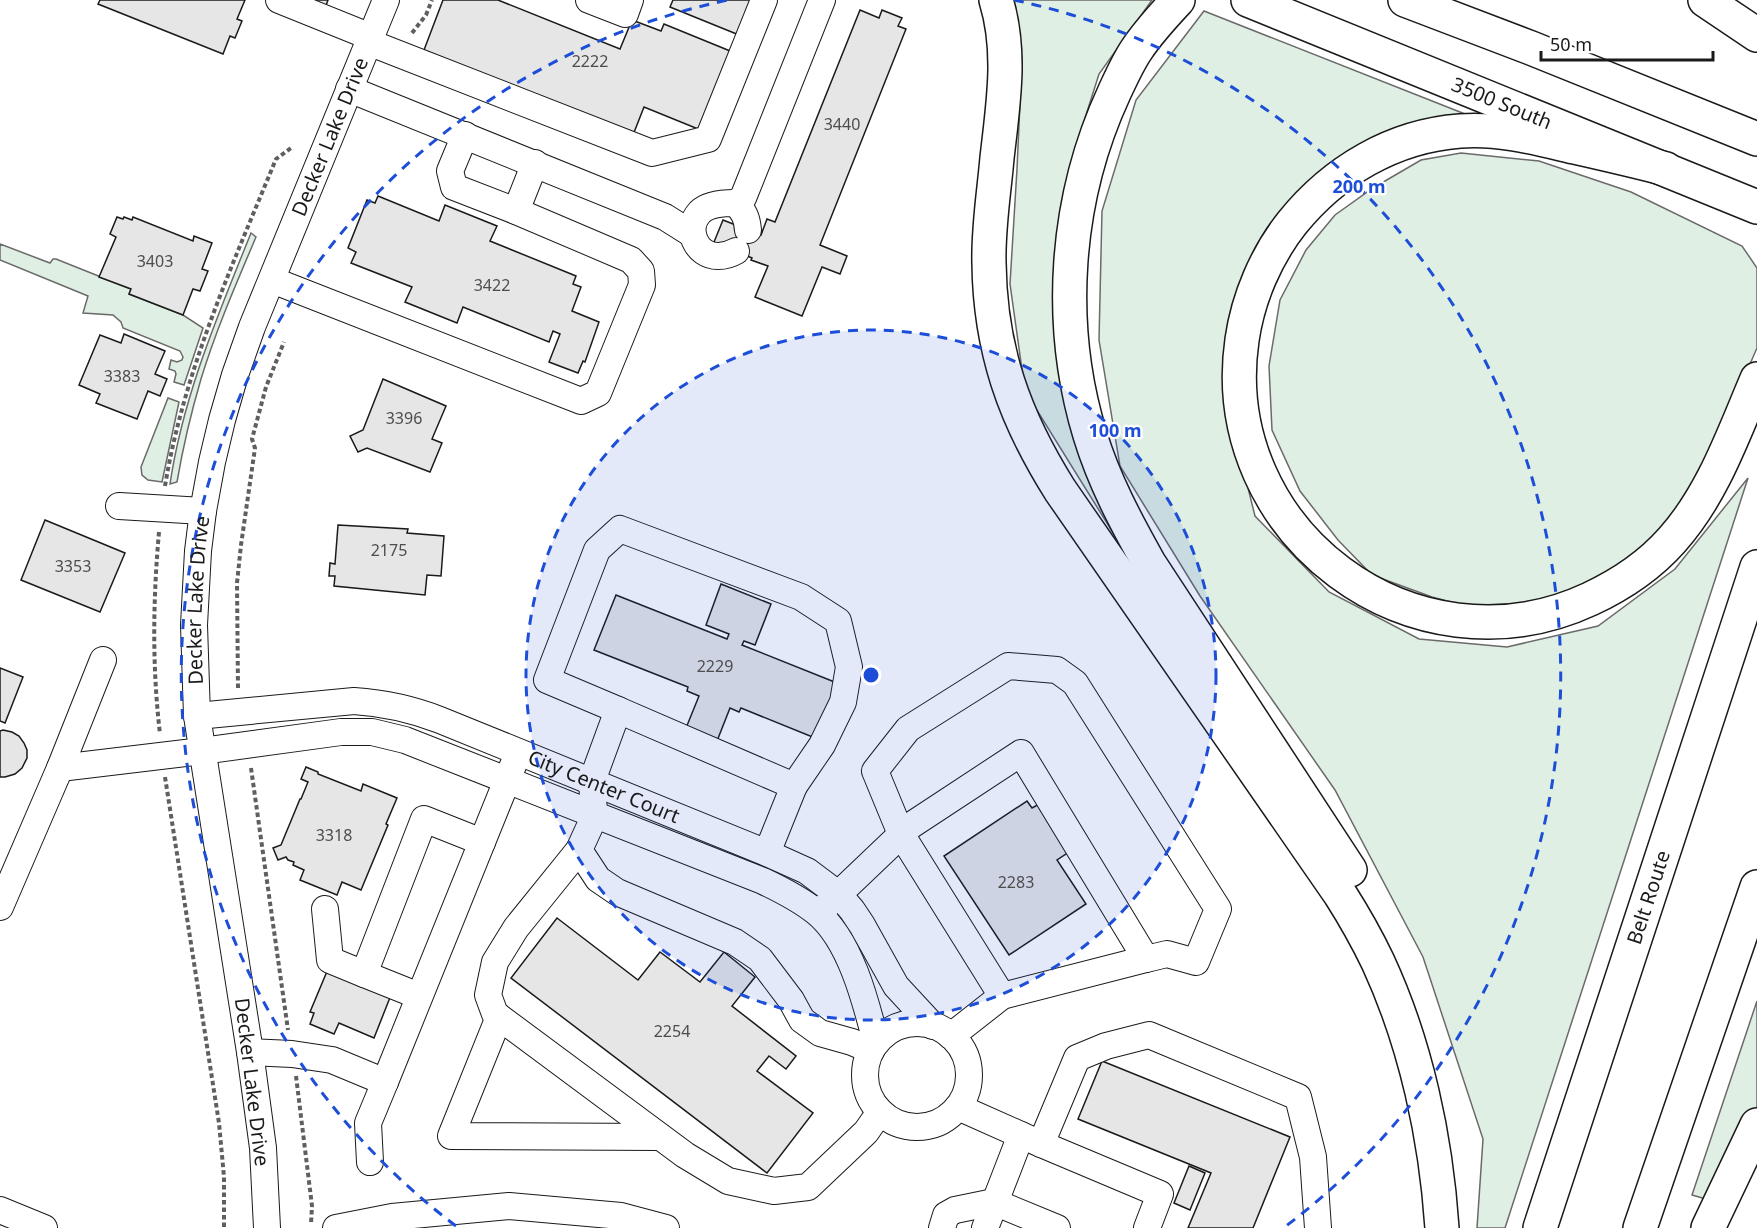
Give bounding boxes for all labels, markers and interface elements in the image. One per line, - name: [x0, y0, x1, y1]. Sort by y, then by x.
- scale bar: [1541, 24, 1714, 62]
- text: 50 m: [1550, 32, 1592, 56]
- house number: 2222: [572, 50, 608, 72]
- street label: Decker Lake Drive: [285, 53, 374, 220]
- street label: 3500 South: [1448, 70, 1556, 135]
- house number: 3440: [824, 113, 860, 135]
- text: 200 m: [1332, 174, 1386, 198]
- house number: 3403: [137, 250, 173, 272]
- house number: 3422: [474, 274, 510, 296]
- house number: 3383: [104, 365, 140, 387]
- house number: 3396: [386, 407, 422, 429]
- text: 100 m: [1088, 418, 1142, 442]
- street label: Decker Lake Drive: [180, 514, 215, 685]
- house number: 2175: [371, 539, 407, 561]
- house number: 3353: [55, 555, 91, 577]
- house number: 2229: [697, 655, 733, 677]
- centre of rings: [861, 665, 881, 685]
- street label: City Center Court: [524, 743, 684, 829]
- house number: 3318: [316, 824, 352, 846]
- street label: Belt Route: [1620, 847, 1676, 948]
- house number: 2283: [998, 871, 1034, 893]
- street label: Decker Lake Drive: [229, 996, 276, 1168]
- house number: 2254: [654, 1020, 690, 1042]

